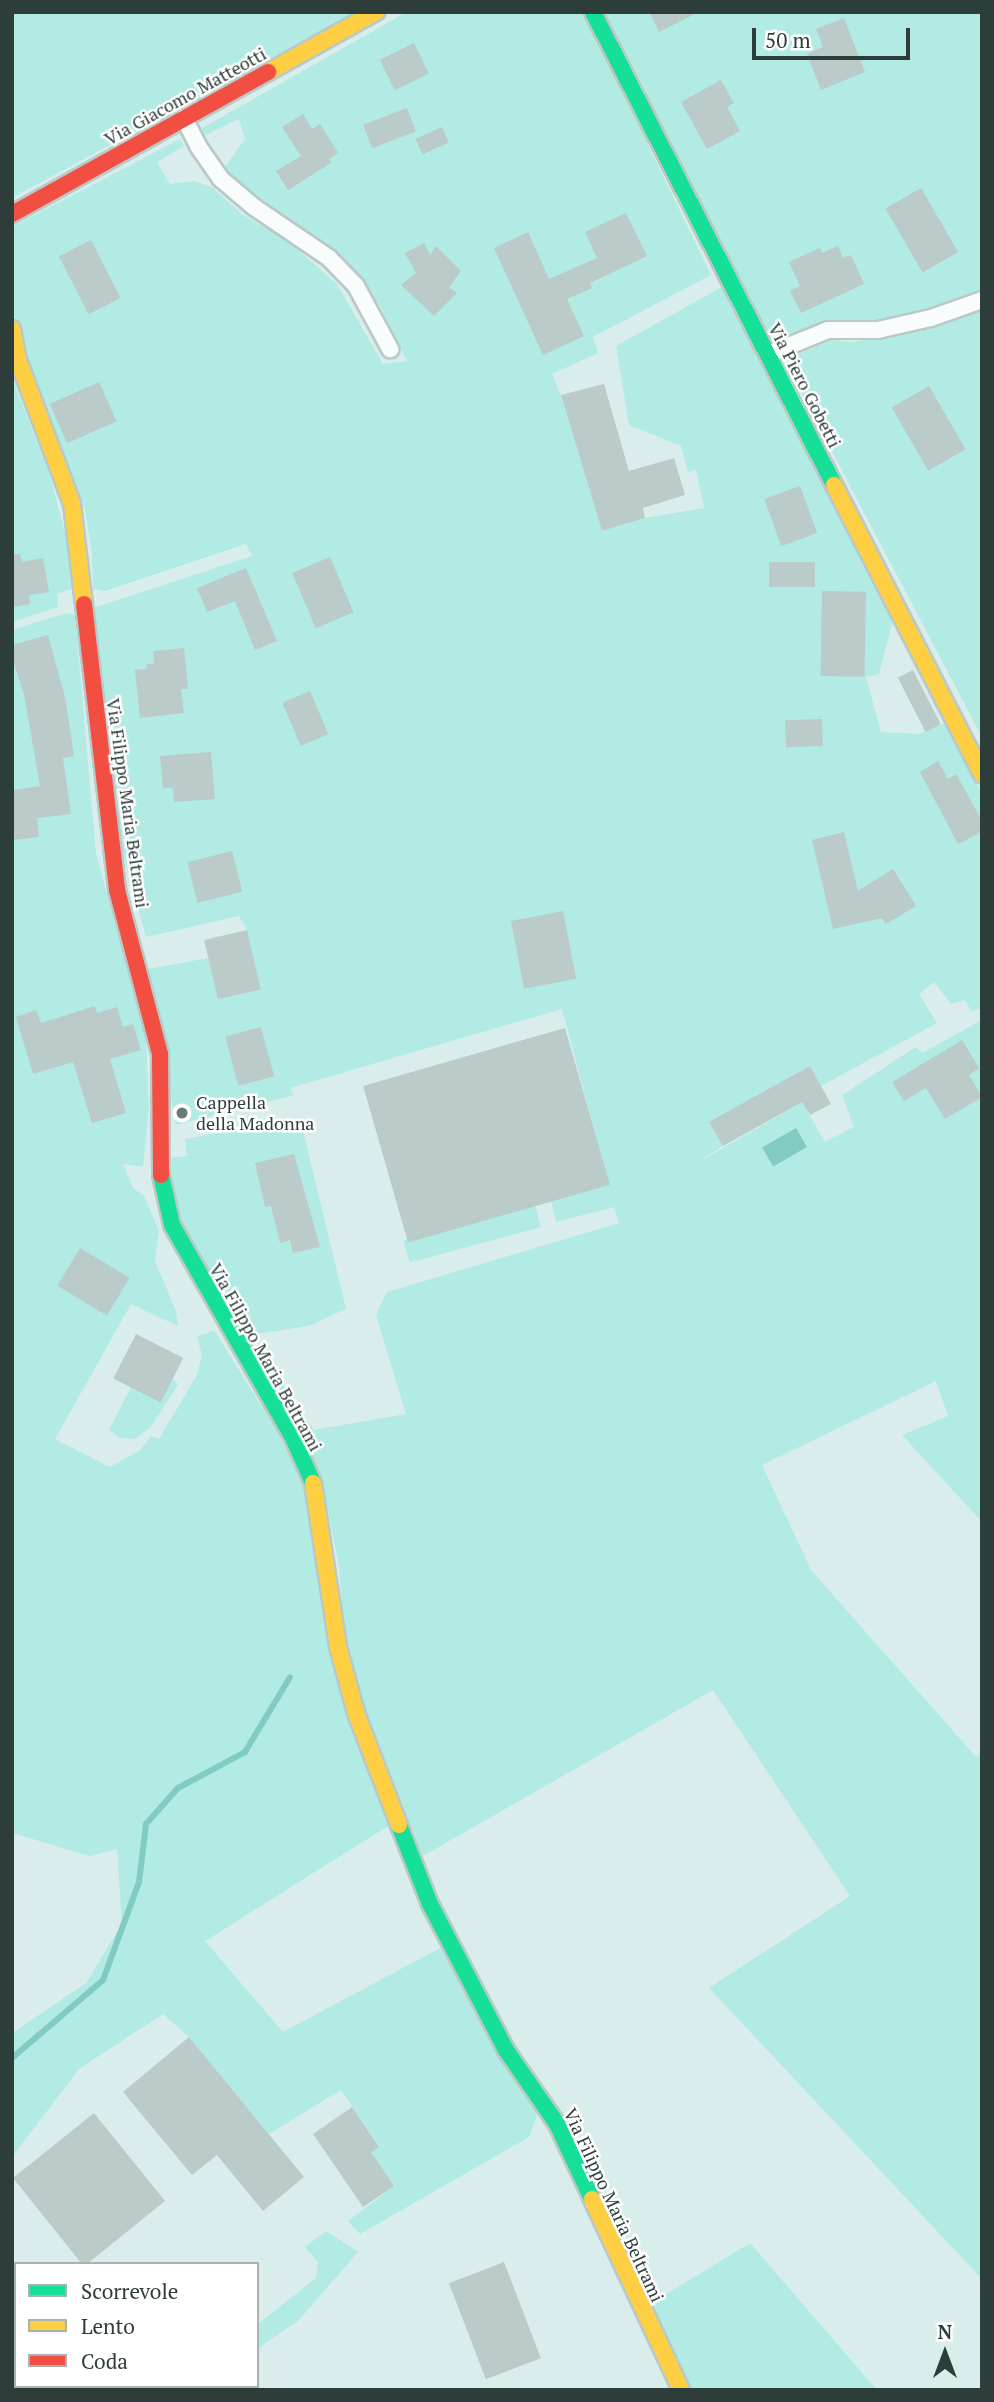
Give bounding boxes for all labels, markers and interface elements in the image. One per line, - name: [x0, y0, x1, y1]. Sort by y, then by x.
- scale bar: [756, 14, 914, 58]
- text: 50 m: [765, 26, 811, 54]
- street label: Via Giacomo Matteotti: [100, 43, 270, 149]
- street label: Via Piero Gobetti: [764, 319, 846, 451]
- street label: Via Filippo Maria Beltrami: [103, 697, 153, 909]
- place label: Cappella della Madonna: [196, 1092, 314, 1134]
- marker: Cappella della Madonna: [174, 1105, 190, 1121]
- street label: Via Filippo Maria Beltrami: [205, 1259, 327, 1455]
- street label: Via Filippo Maria Beltrami: [559, 2105, 669, 2305]
- legend: [14, 2262, 259, 2388]
- text: Scorrevole: [81, 2277, 178, 2305]
- text: Lento: [81, 2312, 135, 2340]
- north arrow: [910, 2318, 980, 2388]
- text: N: [938, 2319, 952, 2344]
- text: Coda: [81, 2347, 128, 2375]

